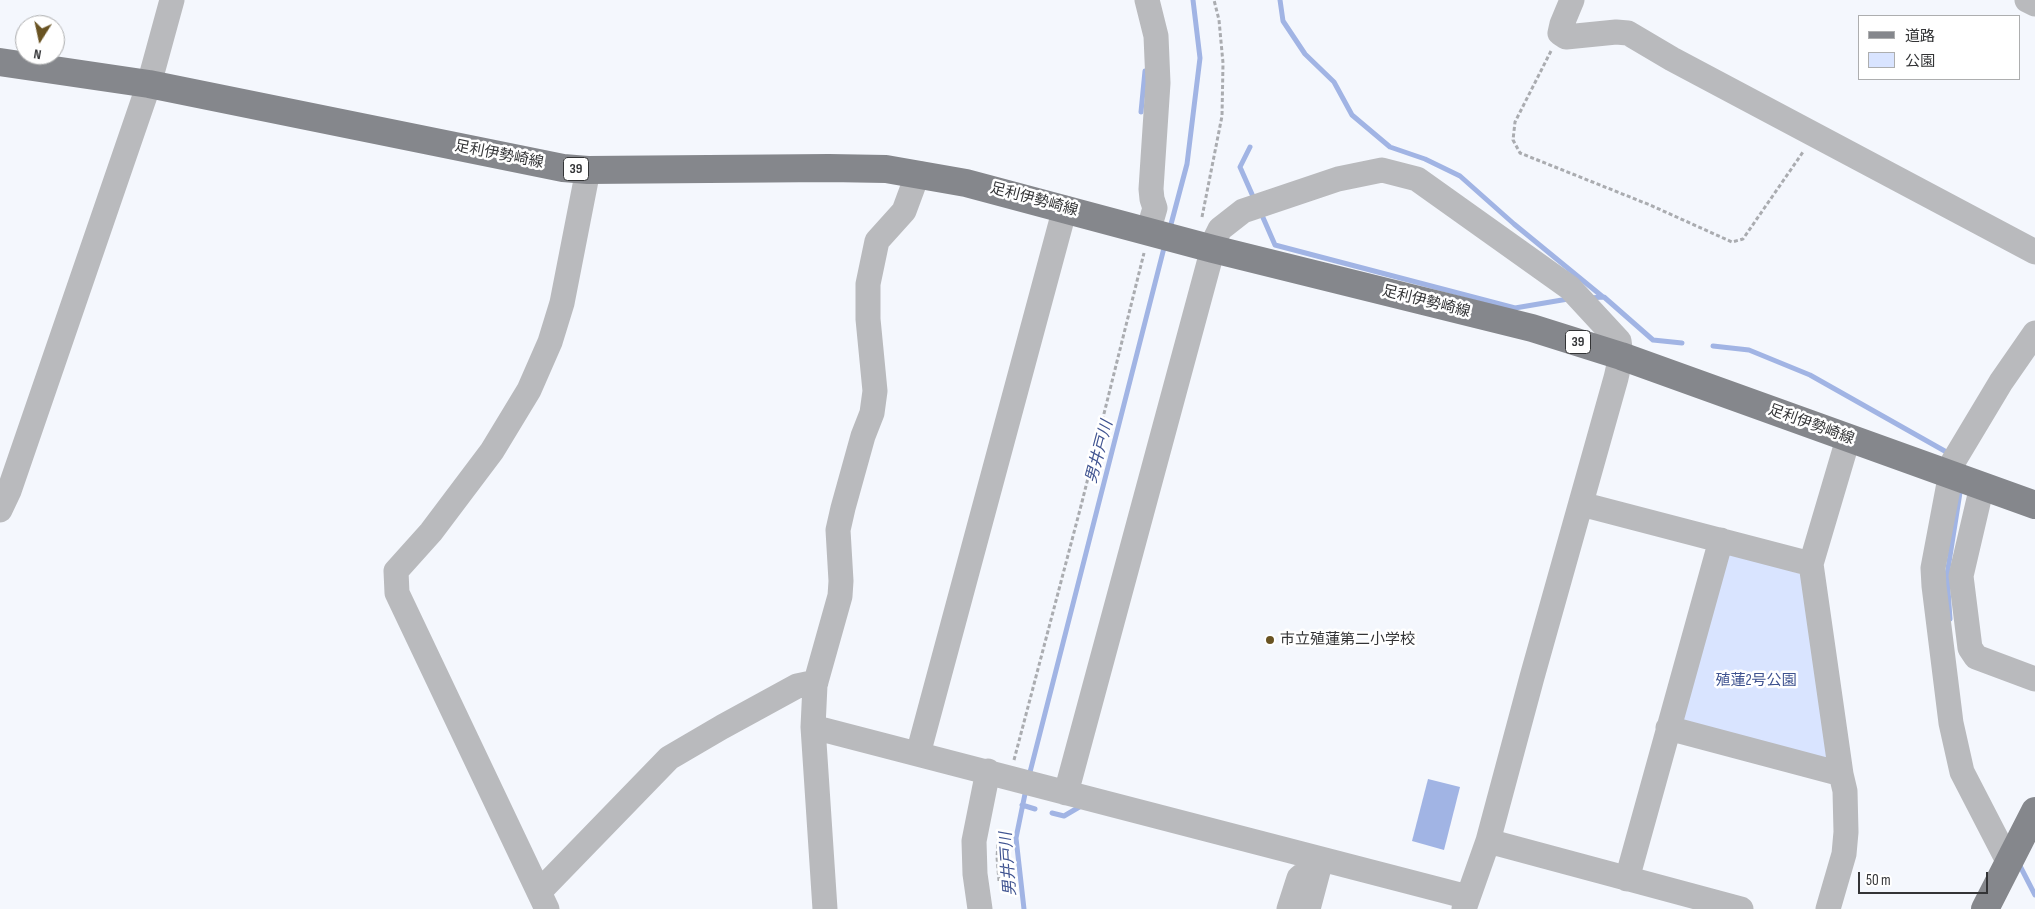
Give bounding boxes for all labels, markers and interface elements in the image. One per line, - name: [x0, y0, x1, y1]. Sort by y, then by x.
- north arrow: [15, 15, 65, 65]
- legend: [1858, 15, 2020, 80]
- text: 道路: [1905, 27, 1935, 46]
- text: N: [32, 45, 43, 63]
- text: 公園: [1905, 52, 1935, 71]
- street label: 足利伊勢崎線: [453, 138, 545, 172]
- road number: 39: [564, 157, 588, 180]
- street label: 足利伊勢崎線: [988, 180, 1080, 220]
- street label: 足利伊勢崎線: [1380, 282, 1472, 322]
- road number: 39: [1566, 331, 1590, 354]
- street label: 足利伊勢崎線: [1766, 401, 1856, 449]
- water label: 男井戸川: [1082, 419, 1118, 485]
- place label: 市立殖蓮第二小学校: [1280, 631, 1415, 649]
- marker: 市立殖蓮第二小学校: [1264, 634, 1276, 646]
- park label: 殖蓮2号公園: [1715, 672, 1797, 690]
- water label: 男井戸川: [997, 831, 1021, 897]
- scale bar: [1860, 862, 1990, 894]
- text: 50 m: [1866, 871, 1891, 890]

